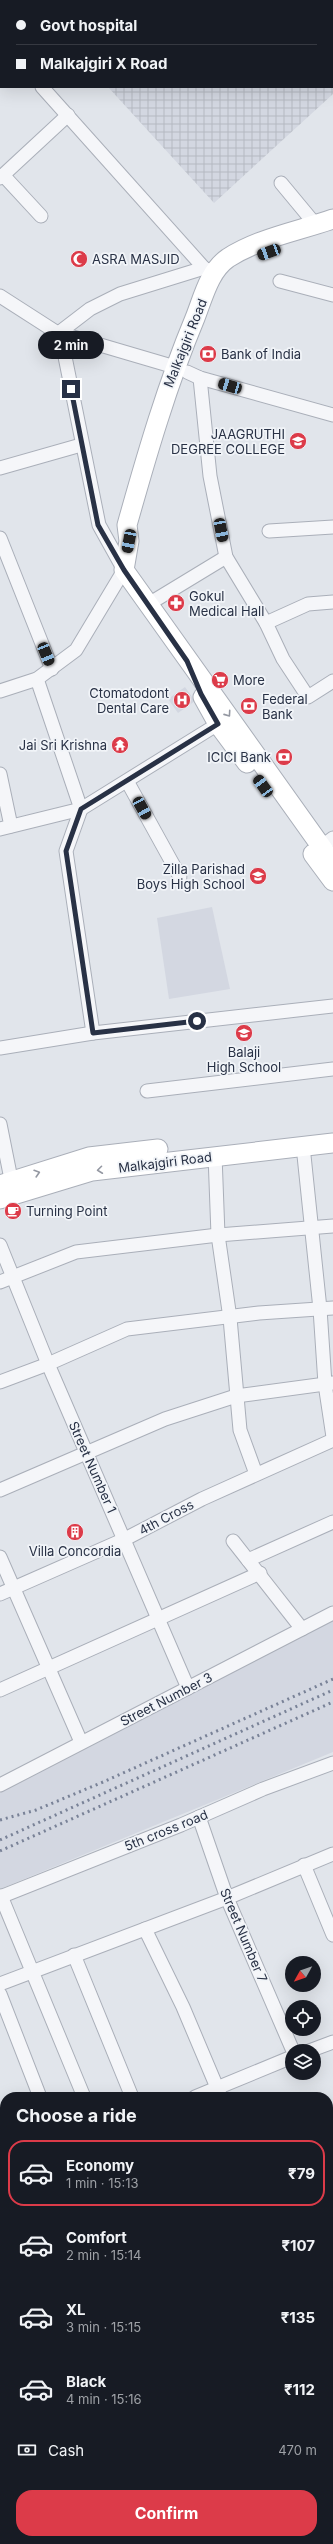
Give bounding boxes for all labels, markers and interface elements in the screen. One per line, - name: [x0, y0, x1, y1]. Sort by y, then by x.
- text: Govt hospital: [40, 16, 137, 35]
- text: Malkajgiri X Road: [40, 54, 167, 73]
- car: [256, 242, 282, 262]
- mosque icon: ASRA MASJID: [69, 249, 89, 269]
- place label: ASRA MASJID: [92, 251, 180, 267]
- street label: Malkajgiri Road: [160, 296, 210, 390]
- callout: 2 min: [38, 331, 104, 359]
- text: 2 min: [54, 337, 88, 353]
- bank icon: Bank of India: [198, 344, 218, 364]
- place label: Bank of India: [221, 346, 301, 362]
- car: [217, 377, 243, 395]
- route end: [62, 380, 80, 398]
- place label: JAAGRUTHI DEGREE COLLEGE: [171, 426, 285, 457]
- school or university icon: JAAGRUTHI DEGREE COLLEGE: [288, 431, 308, 451]
- car: [213, 517, 229, 543]
- car: [121, 528, 137, 554]
- place label: Gokul Medical Hall: [189, 588, 264, 619]
- pharmacy icon: Gokul Medical Hall: [166, 593, 186, 613]
- car: [36, 641, 56, 667]
- supermarket icon: More: [210, 670, 230, 690]
- place label: More: [233, 672, 265, 688]
- place label: Ctomatodont Dental Care: [89, 685, 169, 716]
- hospital icon: Ctomatodont Dental Care: [172, 690, 192, 710]
- place label: Federal Bank: [262, 691, 308, 722]
- bank icon: Federal Bank: [239, 696, 259, 716]
- one-way arrow: [223, 710, 231, 717]
- temple icon: Jai Sri Krishna: [110, 735, 130, 755]
- place label: Jai Sri Krishna: [19, 737, 107, 753]
- bank icon: ICICI Bank: [274, 747, 294, 767]
- place label: ICICI Bank: [207, 749, 271, 765]
- car: [251, 773, 275, 799]
- car: [131, 795, 153, 821]
- place label: Zilla Parishad Boys High School: [137, 861, 245, 892]
- school or university icon: Zilla Parishad Boys High School: [248, 866, 268, 886]
- route start: [188, 1012, 206, 1030]
- school or university icon: Balaji High School: [234, 1023, 254, 1043]
- place label: Balaji High School: [207, 1044, 281, 1075]
- street label: Malkajgiri Road: [117, 1148, 213, 1176]
- one-way arrow: [96, 1165, 103, 1174]
- one-way arrow: [34, 1169, 41, 1178]
- cafe icon: Turning Point: [3, 1201, 23, 1221]
- place label: Turning Point: [26, 1203, 107, 1219]
- street label: Street Number 1: [66, 1419, 120, 1515]
- street label: 4th Cross: [136, 1496, 196, 1538]
- building icon: Villa Concordia: [65, 1522, 85, 1542]
- place label: Villa Concordia: [29, 1543, 121, 1559]
- street label: Street Number 3: [117, 1669, 215, 1729]
- street label: 5th cross road: [122, 1806, 210, 1854]
- street label: Street Number 7: [217, 1886, 271, 1984]
- north arrow: [285, 1956, 321, 1992]
- map controls: [285, 1956, 321, 2080]
- button: locate: [285, 2000, 321, 2036]
- button: layers: [285, 2044, 321, 2080]
- text: Choose a ride: [16, 2105, 137, 2126]
- icon: car: [18, 2155, 54, 2191]
- text: Economy: [66, 2156, 134, 2175]
- text: ₹79: [288, 2164, 315, 2183]
- text: 1 min · 15:13: [66, 2175, 138, 2191]
- icon: car: [18, 2227, 54, 2263]
- text: Comfort: [66, 2228, 127, 2247]
- text: ₹107: [281, 2236, 315, 2255]
- text: 2 min · 15:14: [66, 2247, 141, 2263]
- icon: car: [18, 2299, 54, 2335]
- text: XL: [66, 2300, 86, 2319]
- text: ₹135: [281, 2308, 315, 2327]
- text: 3 min · 15:15: [66, 2319, 141, 2335]
- icon: car: [18, 2371, 54, 2407]
- text: Black: [66, 2372, 106, 2391]
- text: ₹112: [284, 2380, 315, 2399]
- text: 4 min · 15:16: [66, 2391, 142, 2407]
- icon: cash: [16, 2439, 38, 2461]
- text: Cash: [48, 2441, 84, 2460]
- text: 470 m: [278, 2442, 317, 2458]
- button: Confirm: [16, 2490, 317, 2536]

